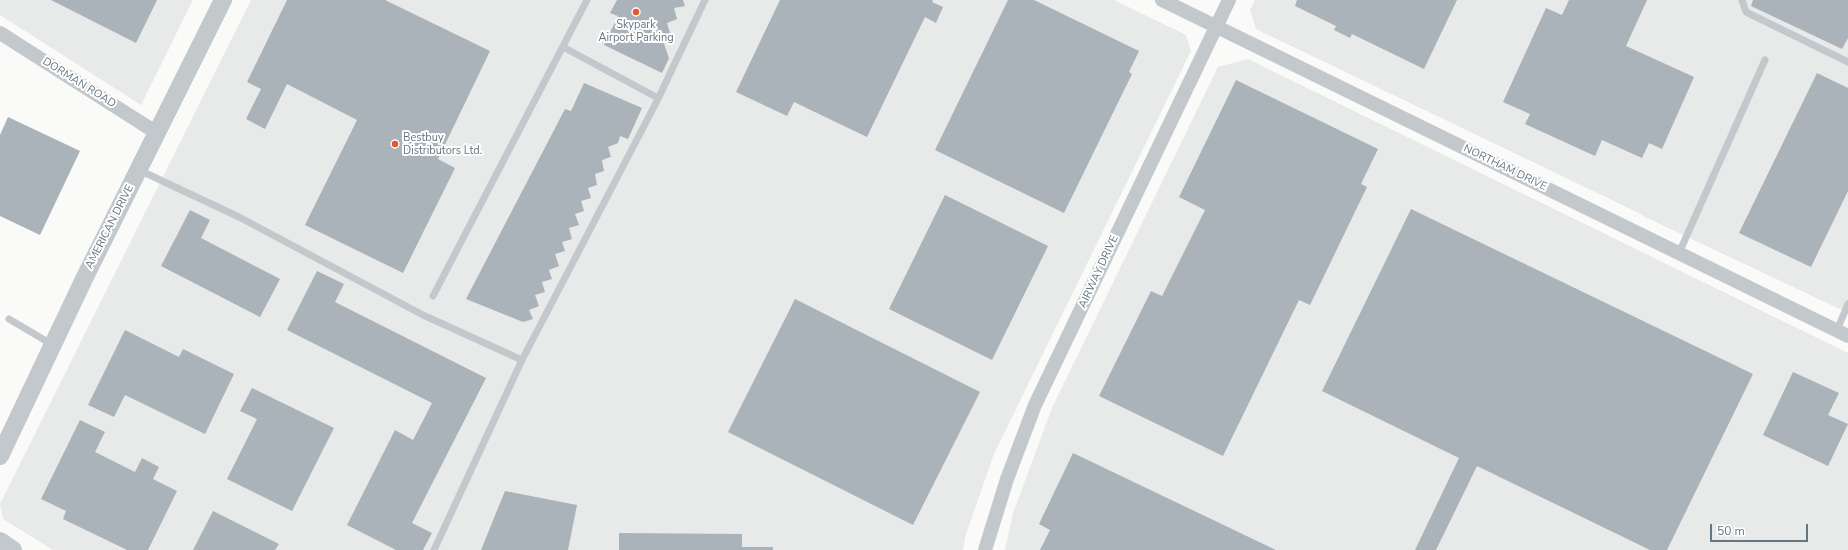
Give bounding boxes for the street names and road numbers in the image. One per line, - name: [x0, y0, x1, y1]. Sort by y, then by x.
- street label: DORMAN ROAD: [40, 55, 118, 111]
- street label: NORTHAM DRIVE: [1461, 142, 1549, 194]
- street label: AMERICAN DRIVE: [83, 183, 137, 271]
- street label: AIRWAY DRIVE: [1076, 234, 1122, 310]

